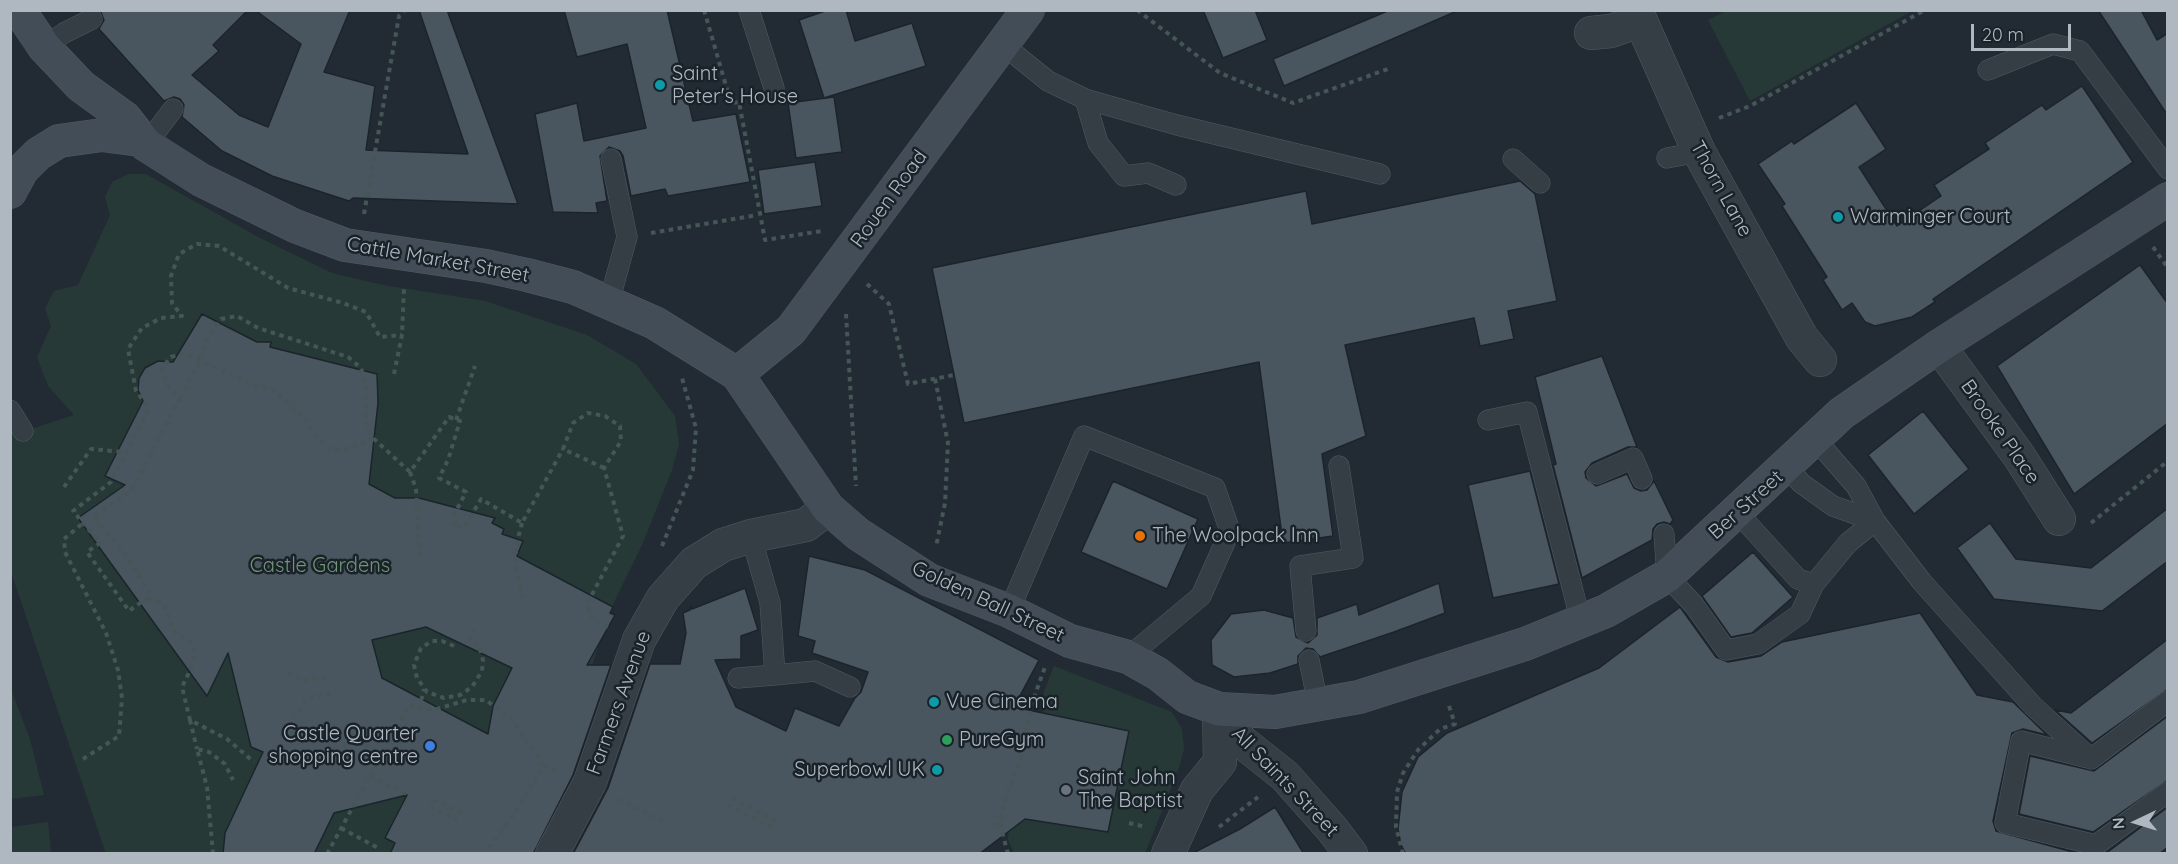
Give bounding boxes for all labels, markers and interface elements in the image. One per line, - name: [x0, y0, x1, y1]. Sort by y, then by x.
- scale bar: [1974, 12, 2074, 50]
- text: 20 m: [1982, 23, 2024, 46]
- place label: Saint Peter's House: [672, 62, 798, 109]
- marker: Saint Peter's House: [653, 78, 667, 92]
- street label: Thorn Lane: [1685, 137, 1757, 241]
- street label: Rouen Road: [846, 146, 932, 252]
- place label: Warminger Court: [1850, 205, 2011, 229]
- marker: Warminger Court: [1831, 210, 1845, 224]
- street label: Cattle Market Street: [345, 232, 531, 288]
- street label: Brooke Place: [1955, 375, 2045, 489]
- street label: Ber Street: [1704, 465, 1788, 545]
- place label: The Woolpack Inn: [1152, 524, 1319, 548]
- marker: The Woolpack Inn: [1133, 529, 1147, 543]
- park label: Castle Gardens: [250, 554, 390, 578]
- street label: Golden Ball Street: [908, 556, 1068, 648]
- street label: Farmers Avenue: [582, 628, 656, 778]
- place label: Vue Cinema: [946, 690, 1058, 714]
- marker: Vue Cinema: [927, 695, 941, 709]
- place label: Castle Quarter shopping centre: [269, 722, 418, 769]
- street label: All Saints Street: [1227, 722, 1343, 842]
- place label: PureGym: [959, 728, 1044, 752]
- marker: PureGym: [940, 733, 954, 747]
- marker: Castle Quarter shopping centre: [423, 739, 437, 753]
- place label: Superbowl UK: [794, 758, 925, 782]
- marker: Superbowl UK: [930, 763, 944, 777]
- place label: Saint John The Baptist: [1078, 766, 1183, 813]
- marker: Saint John The Baptist: [1059, 783, 1073, 797]
- north arrow: [2106, 792, 2166, 852]
- text: N: [2108, 817, 2128, 830]

